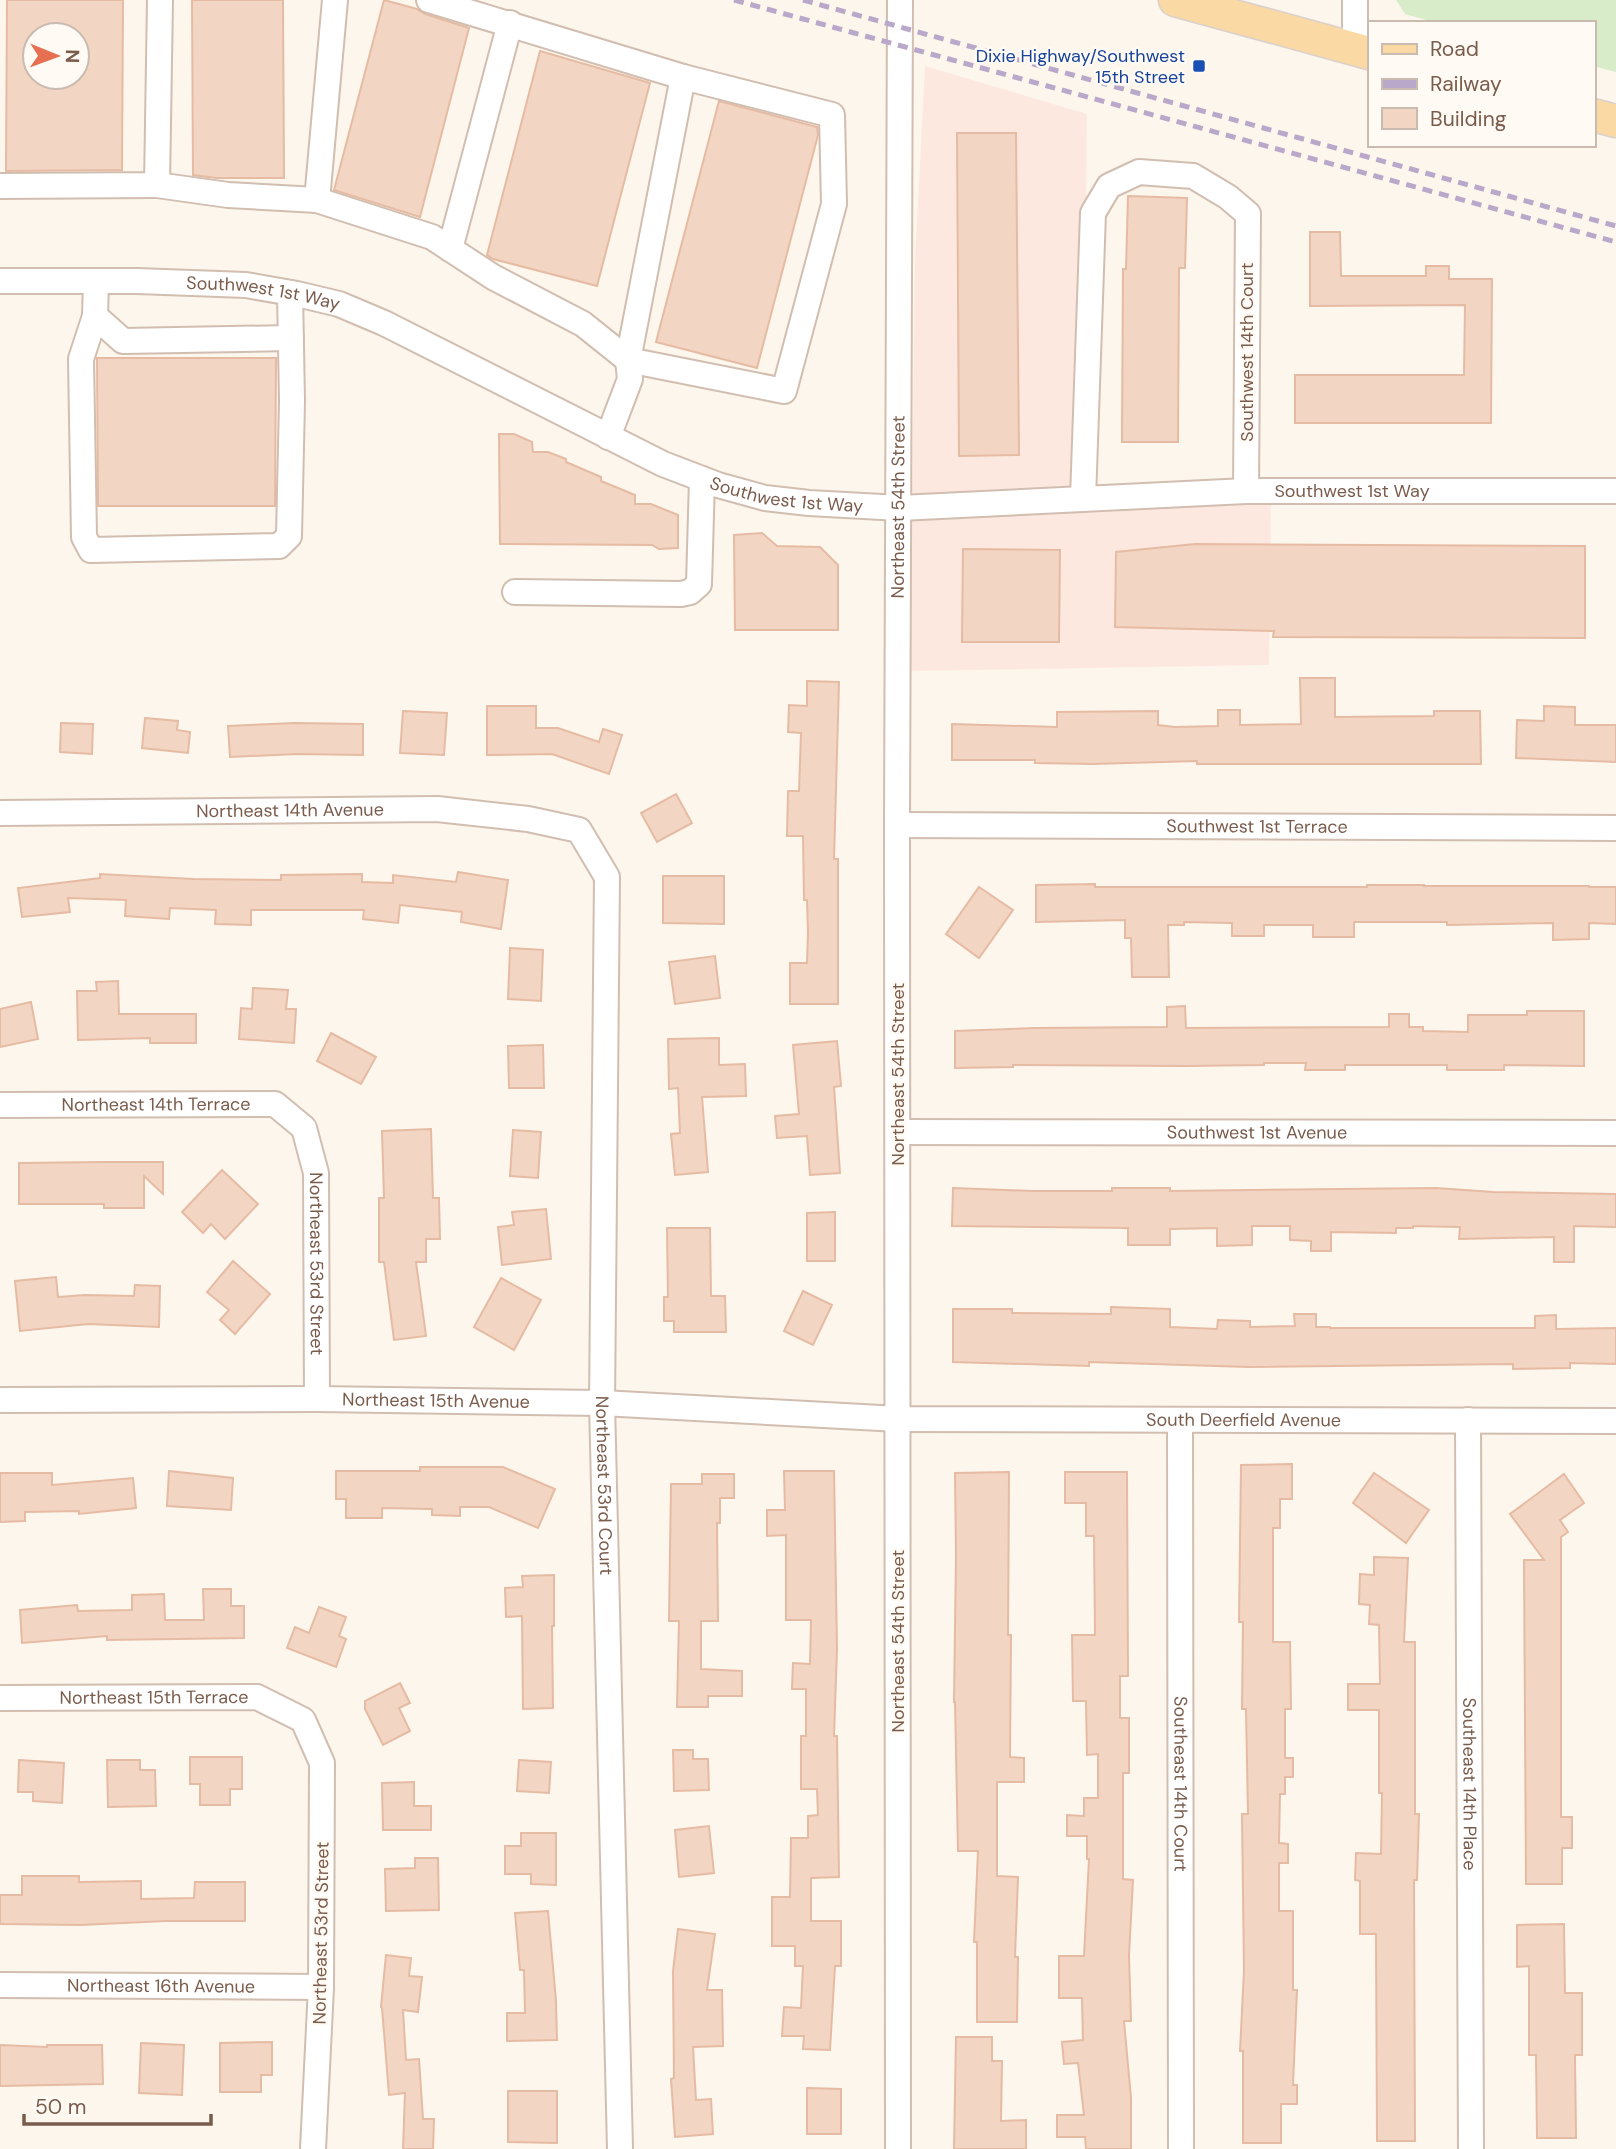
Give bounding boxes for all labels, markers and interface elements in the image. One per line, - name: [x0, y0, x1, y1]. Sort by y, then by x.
- north arrow: [21, 21, 91, 91]
- legend: [1368, 21, 1595, 147]
- text: Road: [1430, 35, 1479, 63]
- place label: Dixie Highway/Southwest 15th Street: [976, 44, 1185, 89]
- text: N: [60, 49, 85, 63]
- marker: Dixie Highway/Southwest 15th Street: [1191, 58, 1207, 74]
- text: Railway: [1430, 70, 1502, 98]
- text: Building: [1430, 105, 1507, 133]
- street label: Southwest 14th Court: [1235, 262, 1259, 442]
- street label: Southwest 1st Way: [186, 271, 342, 316]
- street label: Northeast 54th Street: [886, 415, 910, 599]
- street label: Southwest 1st Way: [706, 471, 864, 518]
- street label: Southwest 1st Way: [1274, 479, 1430, 503]
- street label: Northeast 14th Avenue: [196, 797, 384, 823]
- street label: Southwest 1st Terrace: [1166, 814, 1348, 839]
- street label: Northeast 54th Street: [886, 983, 910, 1165]
- street label: Northeast 14th Terrace: [61, 1092, 251, 1117]
- street label: Southwest 1st Avenue: [1167, 1120, 1347, 1145]
- street label: Northeast 53rd Street: [304, 1172, 329, 1355]
- street label: Northeast 15th Avenue: [342, 1387, 530, 1414]
- street label: Northeast 53rd Court: [590, 1396, 618, 1576]
- street label: South Deerfield Avenue: [1146, 1408, 1341, 1432]
- street label: Northeast 54th Street: [886, 1550, 910, 1732]
- street label: Northeast 15th Terrace: [59, 1685, 249, 1710]
- street label: Southeast 14th Court: [1168, 1696, 1193, 1872]
- street label: Southeast 14th Place: [1457, 1697, 1482, 1871]
- street label: Northeast 53rd Street: [307, 1841, 335, 2025]
- street label: Northeast 16th Avenue: [67, 1973, 255, 1999]
- scale bar: [24, 2082, 212, 2126]
- text: 50 m: [35, 2093, 86, 2121]

